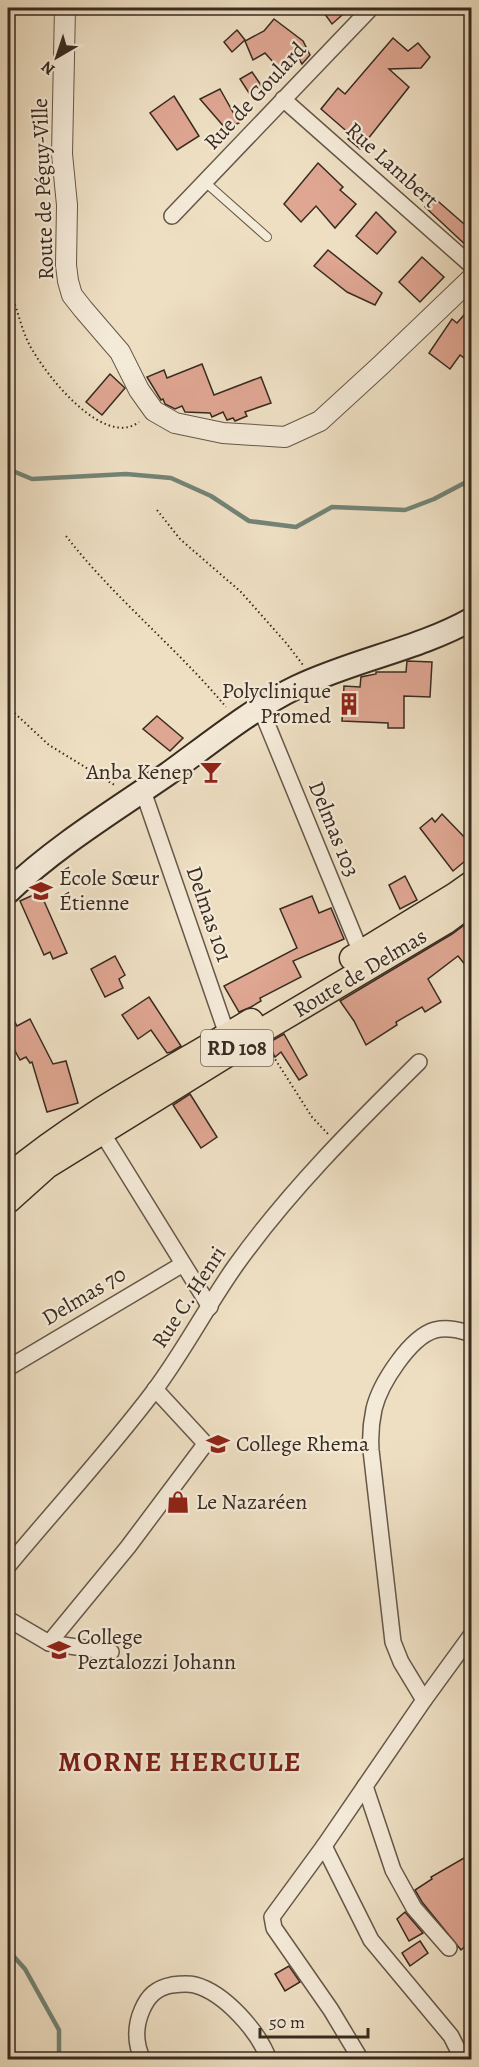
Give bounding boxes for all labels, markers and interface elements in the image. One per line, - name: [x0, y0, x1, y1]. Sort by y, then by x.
- north arrow: [27, 27, 87, 87]
- street label: Rue de Goulard: [197, 35, 313, 157]
- text: N: [36, 55, 60, 80]
- street label: Route de Péguy-Ville: [25, 98, 61, 280]
- street label: Rue Lambert: [339, 115, 445, 215]
- place label: Polyclinique Promed: [222, 676, 331, 731]
- building icon: Polyclinique Promed: [336, 691, 362, 717]
- place label: Anba Kenep: [85, 757, 193, 787]
- bar icon: Anba Kenep: [198, 759, 224, 785]
- street label: Delmas 103: [301, 777, 367, 881]
- street label: Delmas 101: [179, 862, 239, 966]
- place label: École Sœur Étienne: [59, 863, 160, 918]
- school or university icon: École Sœur Étienne: [28, 878, 54, 904]
- street label: Route de Delmas: [287, 921, 433, 1025]
- road number: RD 108: [201, 1030, 273, 1066]
- street label: Rue C. Henri: [145, 1240, 233, 1354]
- street label: Delmas 70: [36, 1259, 132, 1333]
- place label: College Rhema: [236, 1429, 370, 1459]
- school or university icon: College Rhema: [205, 1431, 231, 1457]
- place label: Le Nazaréen: [196, 1487, 307, 1517]
- shop icon: Le Nazaréen: [165, 1489, 191, 1515]
- place label: College Peztalozzi Johann: [77, 1622, 236, 1677]
- school or university icon: College Peztalozzi Johann: [46, 1637, 72, 1663]
- district label: MORNE HERCULE: [58, 1743, 302, 1781]
- scale bar: [260, 2001, 368, 2039]
- text: 50 m: [269, 2010, 305, 2034]

